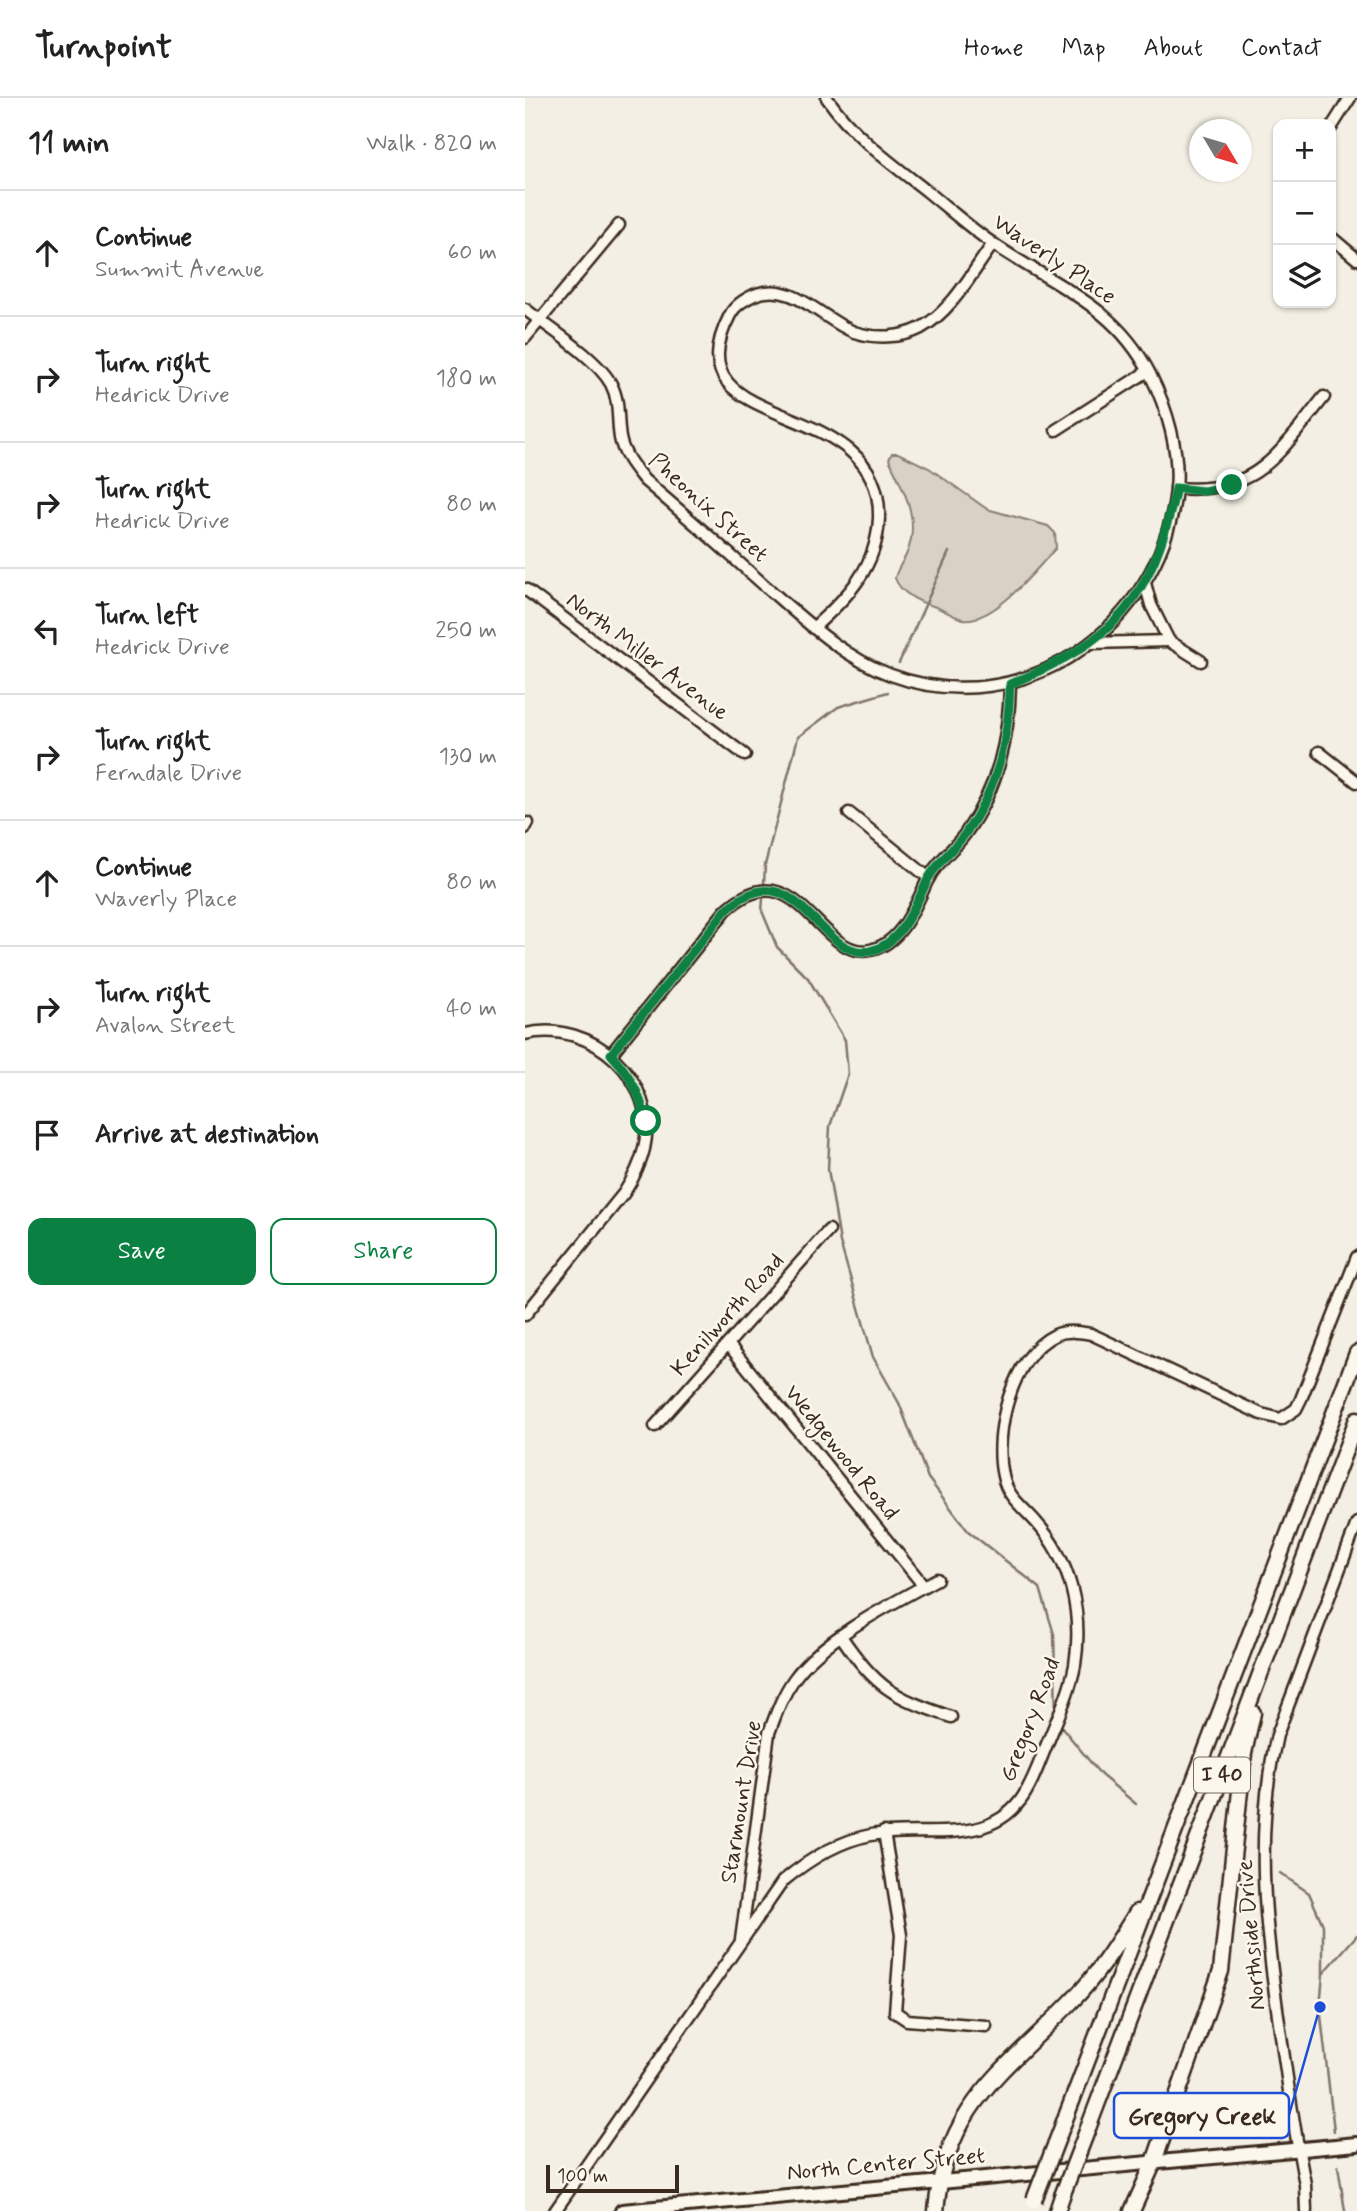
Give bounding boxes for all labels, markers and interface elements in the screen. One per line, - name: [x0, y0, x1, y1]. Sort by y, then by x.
- text: Turnpoint: [35, 26, 172, 70]
- text: Home: [964, 33, 1024, 64]
- text: Map: [1062, 33, 1106, 64]
- text: About: [1144, 33, 1203, 64]
- text: Contact: [1241, 33, 1322, 64]
- north arrow: [1189, 119, 1252, 182]
- map controls: [1273, 119, 1336, 308]
- button: +: [1273, 119, 1336, 182]
- text: 11 min: [28, 124, 110, 163]
- text: Walk · 820 m: [366, 129, 497, 159]
- button: −: [1273, 182, 1336, 245]
- street label: Waverly Place: [987, 208, 1121, 312]
- text: Continue: [95, 221, 192, 255]
- icon: ahead: [28, 234, 66, 272]
- text: 60 m: [448, 238, 497, 268]
- button: layers: [1273, 245, 1336, 308]
- text: Summit Avenue: [95, 255, 264, 285]
- text: Turn right: [95, 347, 211, 381]
- icon: right: [28, 360, 66, 398]
- text: 180 m: [436, 364, 497, 394]
- text: Hedrick Drive: [95, 381, 230, 411]
- street label: Pheonix Street: [642, 446, 774, 570]
- route end: [1216, 469, 1247, 500]
- text: Turn right: [95, 473, 211, 507]
- icon: right: [28, 486, 66, 524]
- text: 80 m: [446, 490, 497, 520]
- text: Hedrick Drive: [95, 507, 230, 537]
- street label: North Miller Avenue: [560, 586, 735, 728]
- text: Turn left: [95, 599, 199, 633]
- icon: left: [28, 612, 66, 650]
- text: 250 m: [435, 616, 497, 646]
- text: Hedrick Drive: [95, 633, 230, 663]
- text: Turn right: [95, 725, 211, 759]
- icon: right: [28, 738, 66, 776]
- text: 130 m: [439, 742, 497, 772]
- text: Ferndale Drive: [95, 759, 242, 789]
- text: Continue: [95, 851, 192, 885]
- icon: ahead: [28, 864, 66, 902]
- text: 80 m: [446, 868, 497, 898]
- text: Waverly Place: [95, 885, 237, 915]
- text: Turn right: [95, 977, 211, 1011]
- icon: right: [28, 990, 66, 1028]
- text: 40 m: [446, 994, 497, 1024]
- text: Avalon Street: [95, 1011, 236, 1041]
- route start: [630, 1105, 661, 1136]
- icon: arrive: [28, 1116, 66, 1154]
- text: Arrive at destination: [95, 1118, 319, 1152]
- button: Save: [28, 1218, 256, 1285]
- button: Share: [270, 1218, 497, 1285]
- street label: Kenilworth Road: [665, 1247, 791, 1383]
- street label: Wedgewood Road: [775, 1379, 905, 1528]
- street label: Gregory Road: [994, 1654, 1070, 1787]
- street label: Starmount Drive: [714, 1718, 770, 1886]
- road number: I 40: [1194, 1758, 1250, 1792]
- street label: Northside Drive: [1230, 1858, 1274, 2012]
- callout: Gregory Creek: [1114, 2093, 1289, 2138]
- text: Gregory Creek: [1128, 2102, 1276, 2136]
- street label: North Center Street: [786, 2141, 986, 2189]
- scale bar: [546, 2162, 679, 2194]
- text: 100 m: [557, 2164, 608, 2189]

